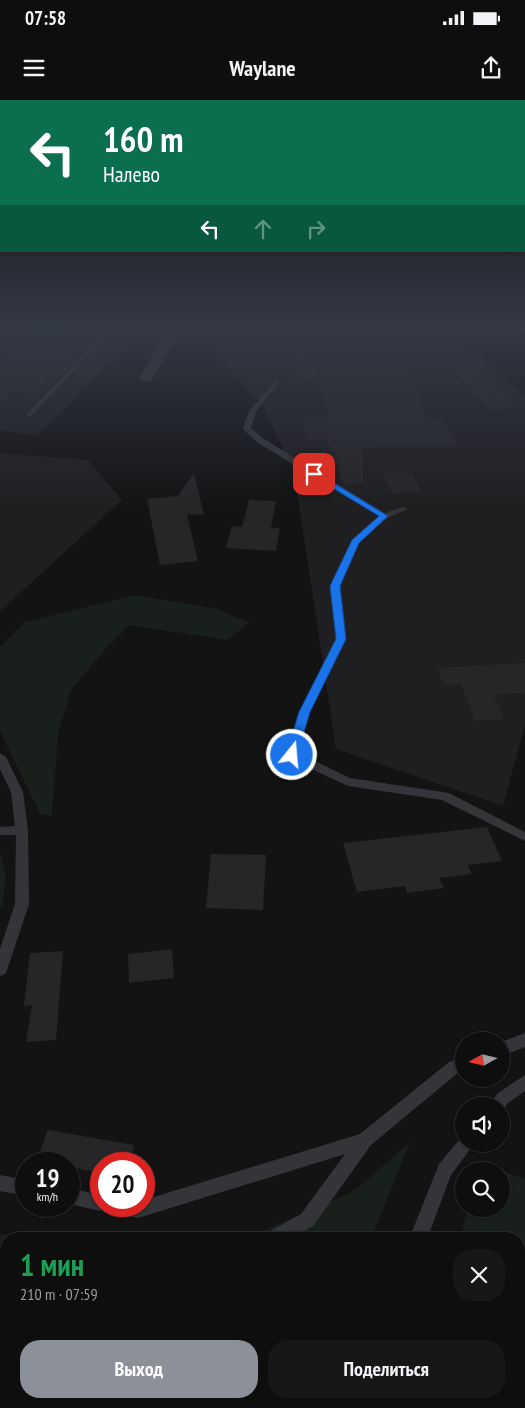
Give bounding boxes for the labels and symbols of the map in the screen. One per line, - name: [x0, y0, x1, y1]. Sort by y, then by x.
- pin: [293, 453, 335, 495]
- position arrow: [265, 728, 317, 780]
- north arrow: [455, 1032, 510, 1088]
- speed limit sign: 20: [90, 1152, 155, 1217]

